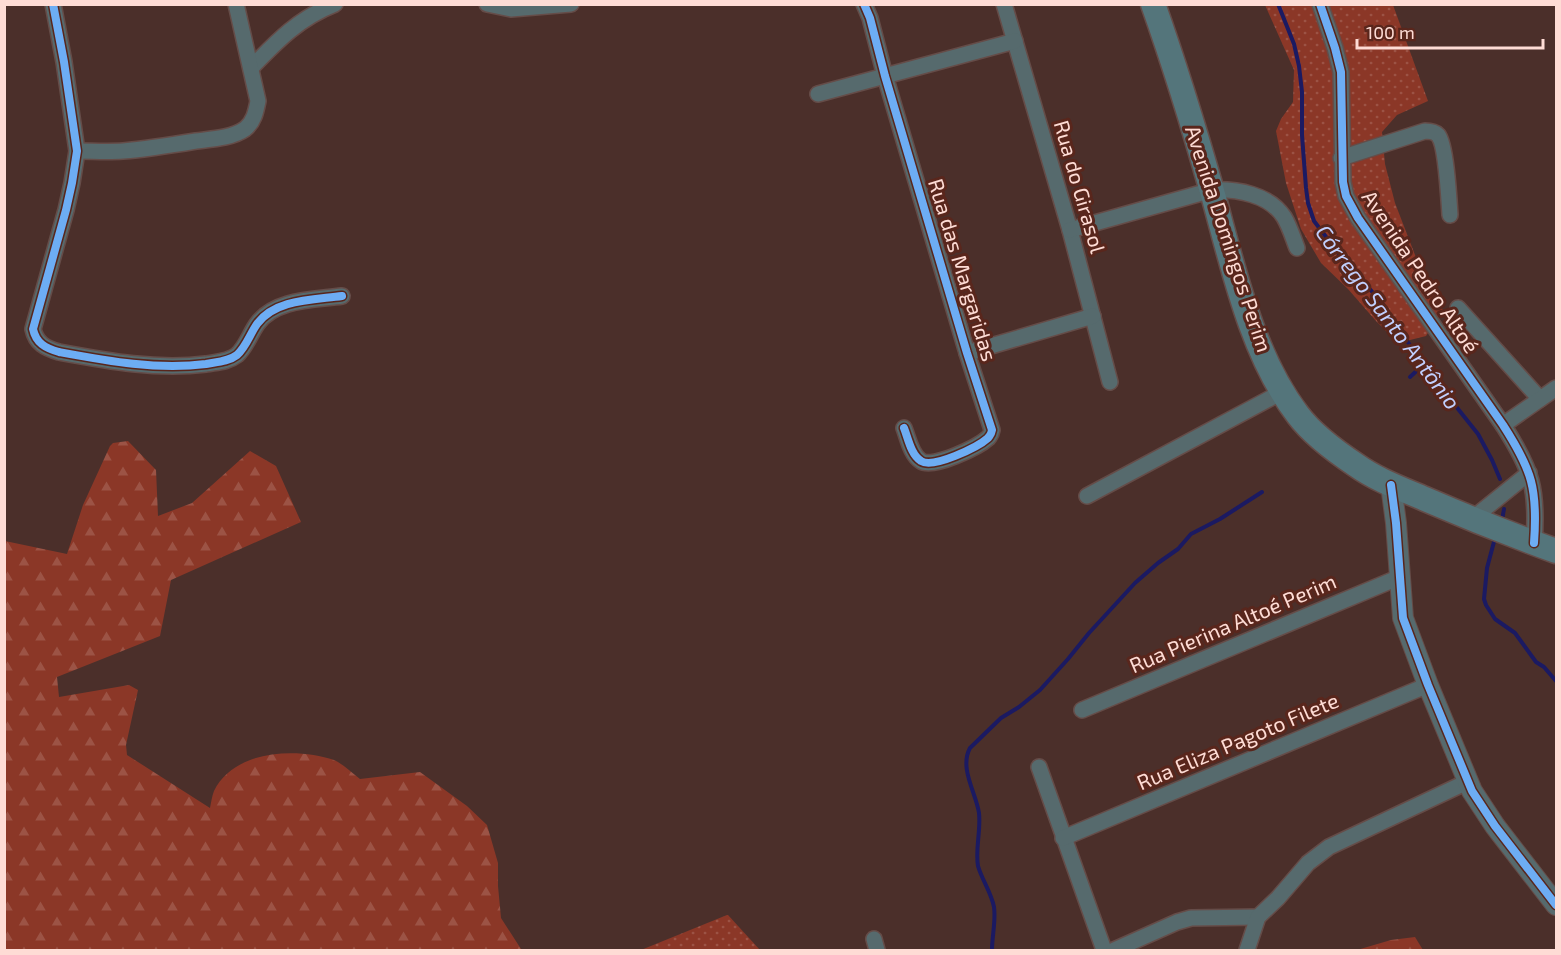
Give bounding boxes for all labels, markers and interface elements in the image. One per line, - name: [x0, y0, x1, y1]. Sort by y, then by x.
- scale bar: [1357, 12, 1543, 50]
- text: 100 m: [1366, 21, 1415, 43]
- street label: Rua do Girasol: [1050, 117, 1112, 257]
- street label: Avenida Domingos Perim: [1181, 122, 1278, 355]
- street label: Rua das Margaridas: [924, 175, 1003, 364]
- street label: Avenida Pedro Altoé: [1358, 185, 1485, 357]
- water label: Córrego Santo Antônio: [1311, 219, 1467, 414]
- street label: Rua Pierina Altoé Perim: [1125, 568, 1340, 678]
- street label: Rua Eliza Pagoto Filete: [1133, 687, 1342, 794]

